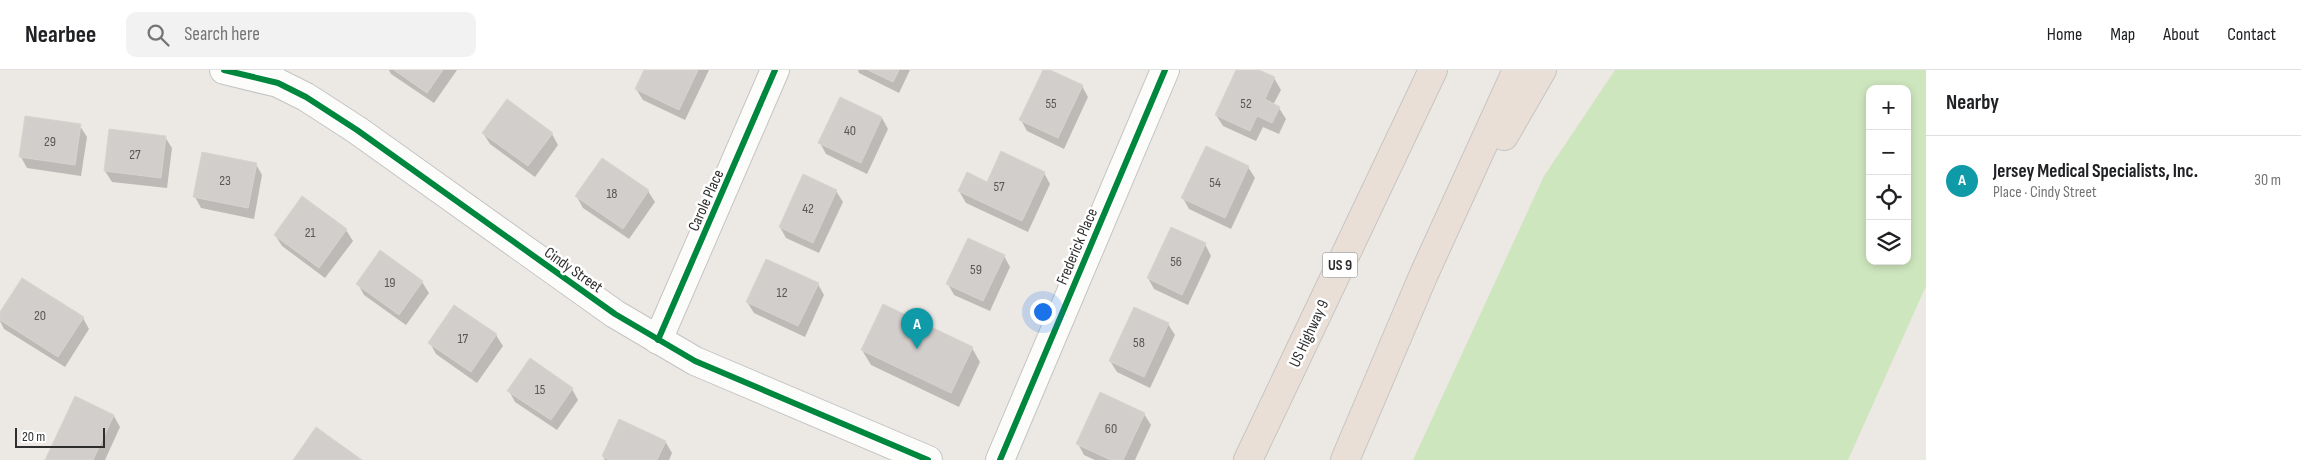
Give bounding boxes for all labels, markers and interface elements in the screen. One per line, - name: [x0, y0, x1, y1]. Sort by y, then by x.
- search box: [126, 12, 476, 57]
- text: Nearbee: [25, 20, 96, 49]
- icon: search: [144, 21, 172, 49]
- text: Search here: [184, 23, 260, 46]
- text: Home: [2047, 24, 2082, 45]
- text: Map: [2110, 24, 2135, 45]
- text: About: [2163, 24, 2199, 45]
- text: Contact: [2227, 24, 2276, 45]
- map controls: [1866, 85, 1911, 265]
- button: +: [1866, 85, 1911, 130]
- text: Nearby: [1946, 90, 1999, 115]
- house number: 55: [1045, 95, 1057, 112]
- house number: 52: [1240, 95, 1252, 112]
- house number: 40: [844, 122, 856, 139]
- button: −: [1866, 130, 1911, 175]
- house number: 29: [44, 133, 56, 150]
- house number: 27: [129, 146, 141, 163]
- text: Jersey Medical Specialists, Inc.: [1993, 160, 2198, 183]
- street label: Carole Place: [684, 167, 728, 234]
- text: A: [1958, 171, 1966, 190]
- text: 30 m: [2254, 171, 2281, 190]
- house number: 23: [219, 172, 231, 189]
- house number: 54: [1209, 174, 1221, 191]
- button: locate: [1866, 175, 1911, 220]
- house number: 57: [993, 178, 1005, 195]
- text: Place · Cindy Street: [1993, 183, 2097, 202]
- house number: 18: [606, 185, 618, 202]
- house number: 42: [802, 200, 814, 217]
- street label: Frederick Place: [1053, 206, 1102, 288]
- button: layers: [1866, 220, 1911, 265]
- house number: 21: [305, 224, 315, 241]
- street label: Cindy Street: [540, 243, 606, 297]
- road number: US 9: [1322, 252, 1358, 278]
- house number: 56: [1170, 253, 1182, 270]
- house number: 59: [970, 261, 982, 278]
- house number: 19: [384, 274, 396, 291]
- house number: 12: [777, 284, 788, 301]
- street label: US Highway 9: [1285, 297, 1333, 370]
- your location: [1030, 299, 1056, 325]
- house number: 20: [34, 307, 46, 324]
- pin: A: [901, 308, 933, 349]
- house number: 17: [458, 330, 469, 347]
- house number: 58: [1133, 334, 1145, 351]
- house number: 15: [535, 381, 546, 398]
- house number: 60: [1105, 420, 1117, 437]
- scale bar: [15, 425, 105, 448]
- text: 20 m: [22, 428, 45, 445]

